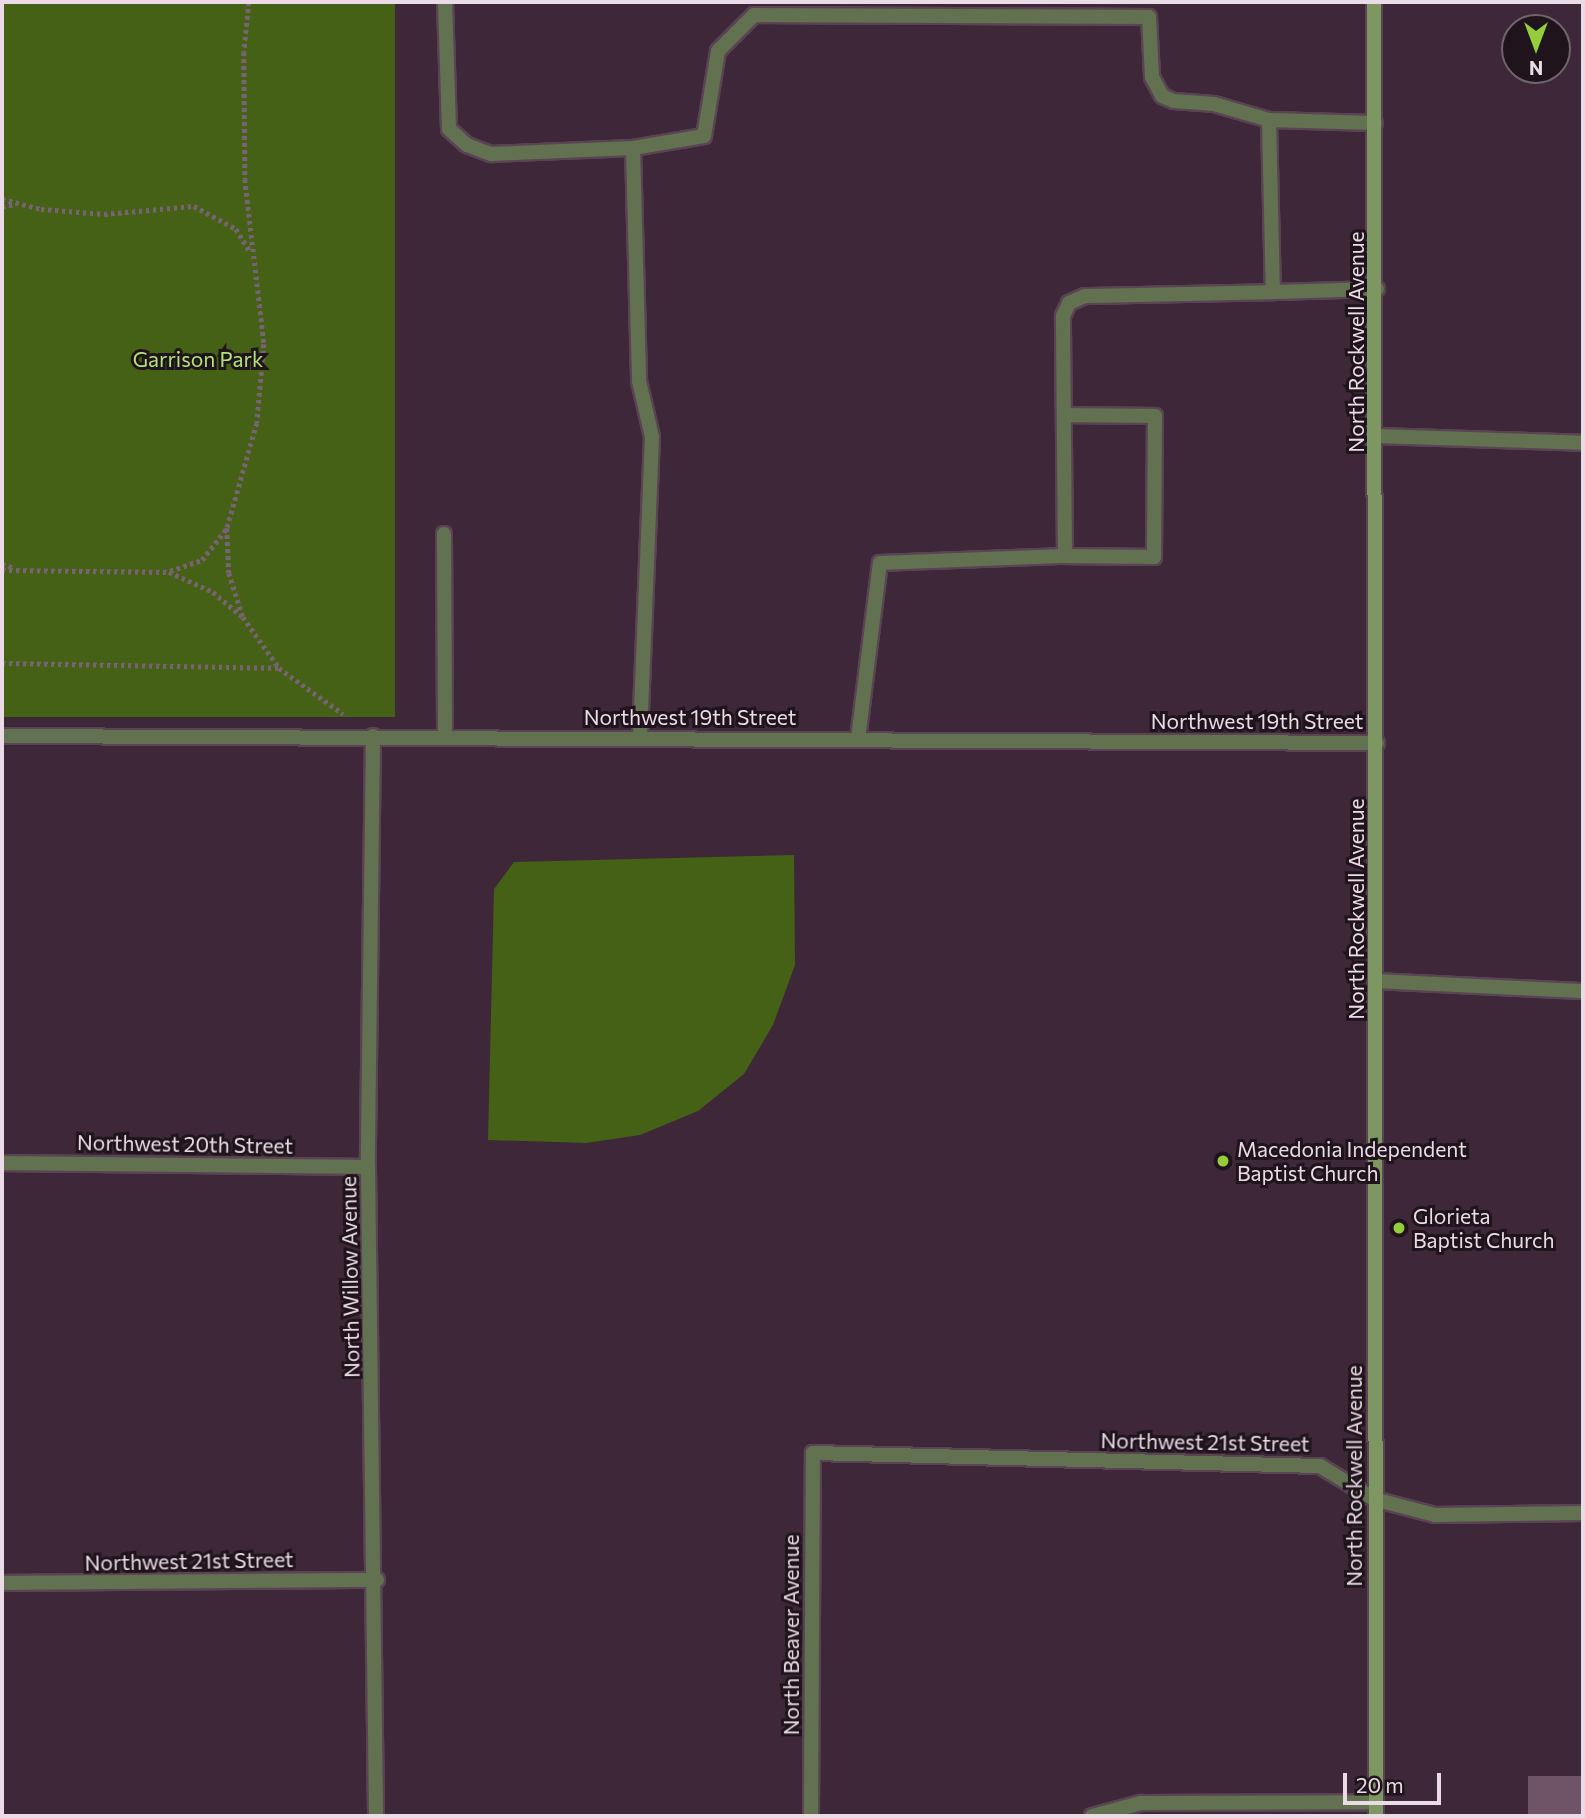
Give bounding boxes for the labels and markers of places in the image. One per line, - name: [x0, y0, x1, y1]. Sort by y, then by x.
- place label: Macedonia Independent Baptist Church: [1237, 1136, 1467, 1186]
- marker: Macedonia Independent Baptist Church: [1215, 1153, 1231, 1169]
- place label: Glorieta Baptist Church: [1413, 1203, 1555, 1253]
- marker: Glorieta Baptist Church: [1391, 1220, 1407, 1236]

